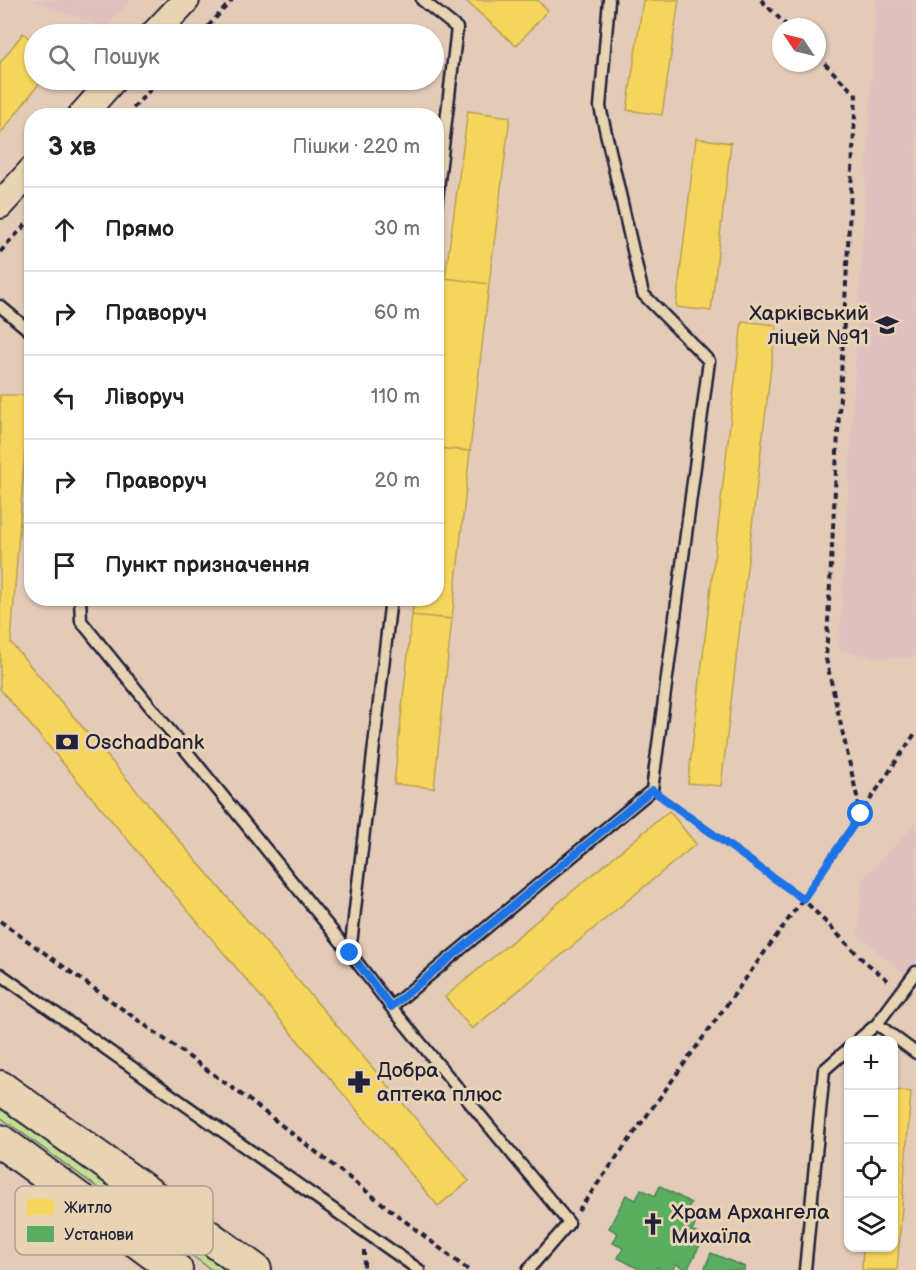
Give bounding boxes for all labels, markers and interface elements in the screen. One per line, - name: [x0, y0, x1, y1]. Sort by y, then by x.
- north arrow: [772, 18, 826, 72]
- search box: [24, 24, 444, 90]
- icon: search: [45, 41, 78, 74]
- text: Пошук: [93, 44, 160, 71]
- text: 3 хв: [48, 132, 96, 163]
- text: Пішки · 220 m: [293, 135, 420, 159]
- icon: ahead: [48, 213, 81, 246]
- text: Прямо: [105, 216, 174, 243]
- text: 30 m: [374, 217, 420, 241]
- icon: right: [48, 297, 81, 330]
- text: Праворуч: [105, 300, 207, 327]
- text: 60 m: [374, 301, 420, 325]
- place label: Харківський ліцей №91: [749, 301, 869, 350]
- school or university icon: Харківський ліцей №91: [874, 312, 900, 338]
- icon: left: [48, 381, 81, 414]
- text: Ліворуч: [105, 384, 185, 411]
- text: 110 m: [371, 385, 420, 409]
- icon: right: [48, 465, 81, 498]
- text: Праворуч: [105, 468, 207, 495]
- text: 20 m: [375, 469, 420, 493]
- icon: arrive: [48, 549, 81, 582]
- text: Пункт призначення: [105, 552, 310, 579]
- bank icon: Oschadbank: [54, 729, 80, 755]
- place label: Oschadbank: [85, 730, 205, 755]
- route start: [847, 800, 873, 826]
- route end: [336, 939, 362, 965]
- map controls: [844, 1036, 898, 1252]
- button: +: [844, 1036, 898, 1090]
- place label: Добра аптека плюс: [377, 1058, 502, 1107]
- pharmacy icon: Добра аптека плюс: [346, 1069, 372, 1095]
- button: −: [844, 1090, 898, 1144]
- button: locate: [844, 1144, 898, 1198]
- legend: [15, 1186, 213, 1255]
- button: layers: [844, 1198, 898, 1252]
- text: Житло: [64, 1199, 112, 1218]
- place label: Храм Архангела Михаїла: [671, 1200, 830, 1249]
- church icon: Храм Архангела Михаїла: [640, 1211, 666, 1237]
- text: Установи: [64, 1226, 134, 1245]

